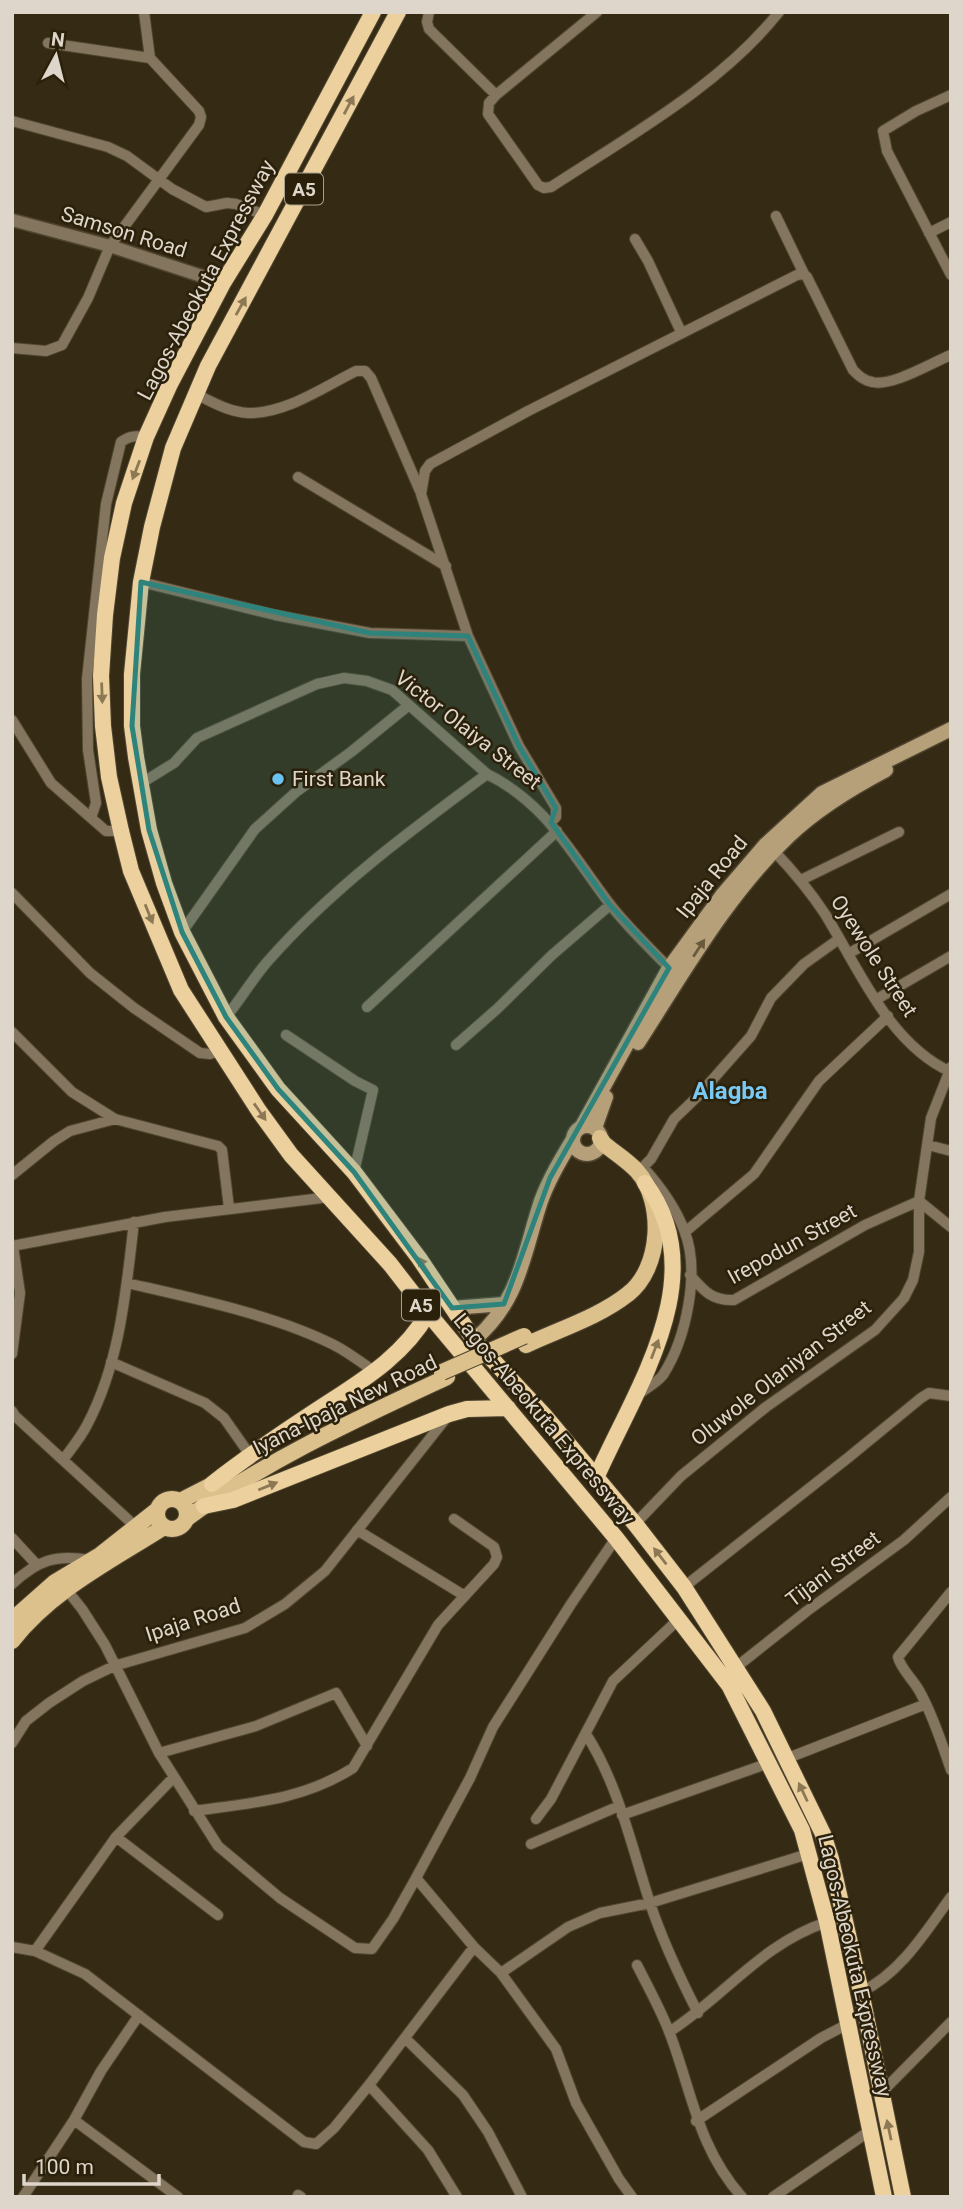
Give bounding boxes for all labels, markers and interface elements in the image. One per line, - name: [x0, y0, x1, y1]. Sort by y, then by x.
- north arrow: [21, 21, 91, 91]
- text: N: [50, 27, 66, 52]
- one-way arrow: [343, 95, 354, 115]
- street label: Lagos-Abeokuta Expressway: [132, 156, 280, 404]
- road number: A5: [285, 174, 323, 204]
- street label: Samson Road: [58, 202, 190, 262]
- one-way arrow: [235, 296, 247, 315]
- one-way arrow: [130, 459, 141, 480]
- street label: Victor Olaiya Street: [390, 666, 546, 794]
- one-way arrow: [96, 683, 107, 705]
- place label: First Bank: [292, 767, 386, 791]
- marker: First Bank: [270, 771, 286, 787]
- street label: Ipaja Road: [672, 831, 752, 923]
- street label: Oyewole Street: [826, 891, 922, 1021]
- one-way arrow: [144, 904, 155, 925]
- one-way arrow: [692, 938, 705, 958]
- district label: Alagba: [692, 1077, 768, 1105]
- one-way arrow: [253, 1103, 267, 1121]
- street label: Irepodun Street: [724, 1199, 861, 1289]
- one-way arrow: [417, 1257, 431, 1275]
- road number: A5: [402, 1289, 440, 1320]
- street label: Oluwole Olaniyan Street: [686, 1295, 876, 1451]
- street label: Lagos-Abeokuta Expressway: [449, 1309, 639, 1530]
- one-way arrow: [649, 1339, 660, 1360]
- street label: Iyana-Ipaja New Road: [249, 1350, 441, 1460]
- one-way arrow: [258, 1480, 279, 1491]
- street label: Tijani Street: [781, 1526, 885, 1612]
- one-way arrow: [653, 1547, 667, 1565]
- street label: Ipaja Road: [142, 1593, 244, 1647]
- one-way arrow: [797, 1782, 809, 1802]
- street label: Lagos-Abeokuta Expressway: [813, 1833, 897, 2099]
- one-way arrow: [883, 2119, 894, 2141]
- scale bar: [24, 2142, 159, 2186]
- text: 100 m: [35, 2155, 94, 2179]

